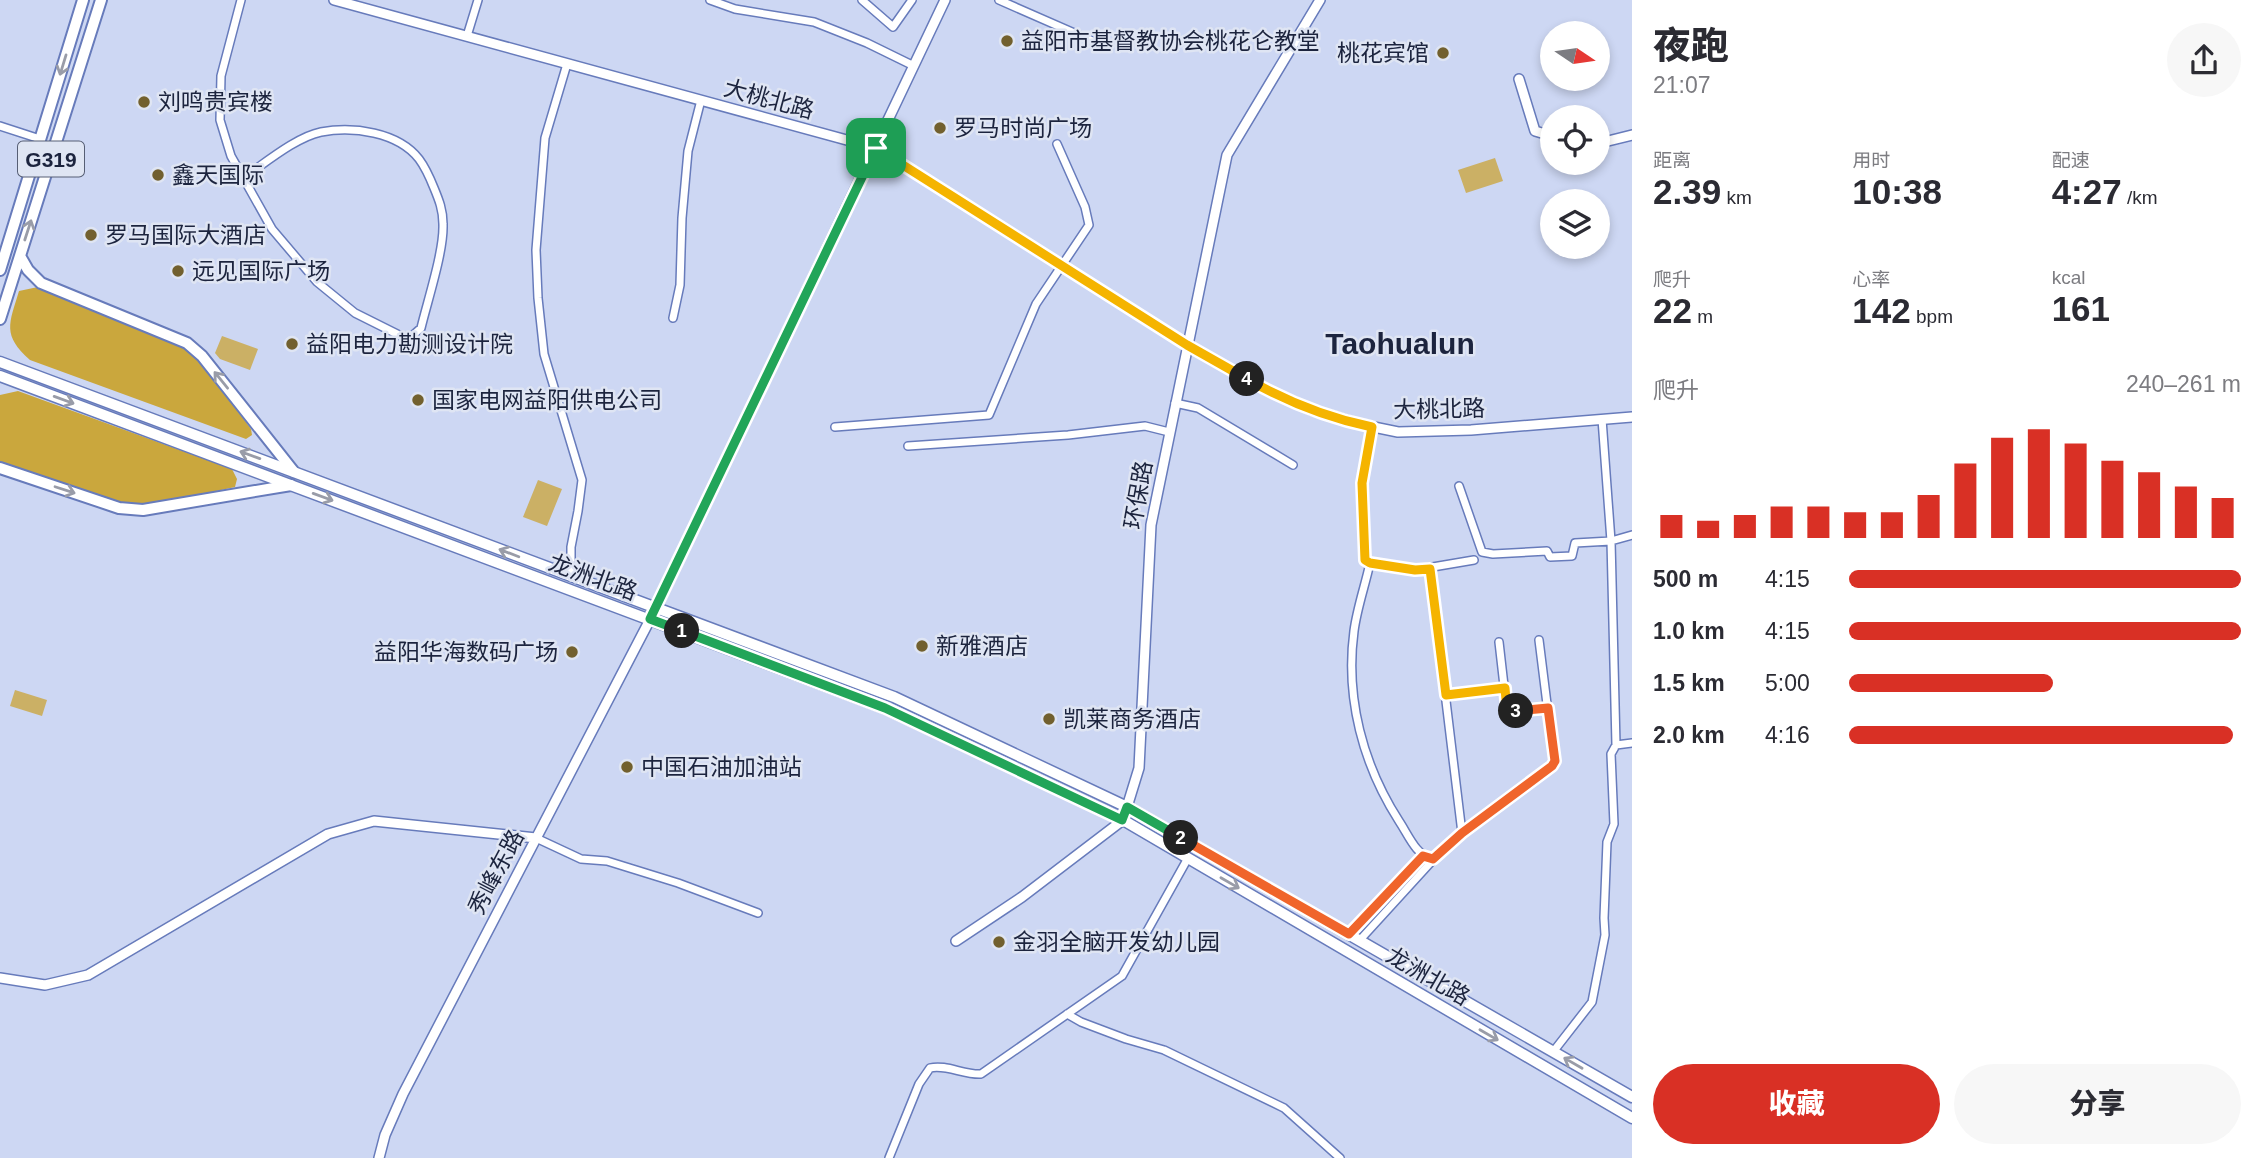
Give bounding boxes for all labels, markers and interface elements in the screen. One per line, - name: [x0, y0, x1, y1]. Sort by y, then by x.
- north arrow: [1540, 21, 1610, 91]
- map controls: [1540, 21, 1610, 259]
- button: share: [2167, 23, 2241, 97]
- text: 夜跑: [1653, 25, 1729, 67]
- place label: 益阳市基督教协会桃花仑教堂: [1021, 28, 1320, 54]
- marker: 益阳市基督教协会桃花仑教堂: [999, 33, 1015, 49]
- place label: 桃花宾馆: [1337, 40, 1429, 66]
- marker: 桃花宾馆: [1435, 45, 1451, 61]
- one-way arrow: [55, 54, 68, 76]
- text: 21:07: [1653, 72, 1711, 98]
- street label: 大桃北路: [721, 75, 817, 123]
- place label: 刘鸣贵宾楼: [158, 89, 273, 115]
- marker: 刘鸣贵宾楼: [136, 94, 152, 110]
- button: locate: [1540, 105, 1610, 175]
- place label: 罗马时尚广场: [954, 115, 1092, 141]
- pin: [846, 118, 906, 178]
- marker: 罗马时尚广场: [932, 120, 948, 136]
- icon: arrive: [857, 129, 895, 167]
- road number: G319: [18, 142, 84, 176]
- text: 距离: [1653, 150, 1691, 171]
- text: 用时: [1852, 150, 1890, 171]
- text: 配速: [2052, 150, 2090, 171]
- place label: 鑫天国际: [172, 162, 264, 188]
- marker: 鑫天国际: [150, 167, 166, 183]
- text: 2.39: [1653, 172, 1721, 211]
- text: 10:38: [1852, 172, 1942, 211]
- text: 4:27: [2052, 172, 2122, 211]
- text: km: [1721, 187, 1752, 208]
- text: /km: [2122, 187, 2158, 208]
- button: layers: [1540, 189, 1610, 259]
- one-way arrow: [23, 220, 35, 242]
- place label: 罗马国际大酒店: [105, 222, 266, 248]
- marker: 罗马国际大酒店: [83, 227, 99, 243]
- place label: 远见国际广场: [192, 258, 330, 284]
- marker: 远见国际广场: [170, 263, 186, 279]
- text: kcal: [2052, 267, 2085, 288]
- text: 爬升: [1653, 269, 1691, 290]
- text: 心率: [1852, 269, 1890, 290]
- text: 161: [2052, 289, 2110, 328]
- text: 22: [1653, 291, 1692, 330]
- text: 142: [1852, 291, 1911, 330]
- text: m: [1692, 306, 1713, 327]
- text: bpm: [1911, 306, 1953, 327]
- district label: Taohualun: [1325, 327, 1475, 360]
- place label: 益阳电力勘测设计院: [306, 331, 513, 357]
- marker: 益阳电力勘测设计院: [284, 336, 300, 352]
- pin: 4: [1230, 362, 1264, 396]
- text: 4: [1241, 368, 1252, 389]
- text: 240–261 m: [2126, 371, 2241, 397]
- one-way arrow: [213, 372, 229, 390]
- text: 爬升: [1653, 377, 1699, 403]
- place label: 国家电网益阳供电公司: [432, 387, 662, 413]
- marker: 国家电网益阳供电公司: [410, 392, 426, 408]
- one-way arrow: [52, 395, 74, 407]
- street label: 大桃北路: [1393, 395, 1485, 423]
- one-way arrow: [240, 448, 262, 460]
- street label: 环保路: [1119, 459, 1157, 531]
- one-way arrow: [53, 484, 75, 497]
- one-way arrow: [312, 491, 334, 504]
- one-way arrow: [498, 546, 520, 558]
- street label: 龙洲北路: [545, 549, 641, 605]
- text: 500 m: [1653, 566, 1718, 592]
- text: 4:15: [1765, 566, 1810, 592]
- pin: 1: [664, 614, 700, 648]
- text: 1.0 km: [1653, 618, 1725, 644]
- text: 4:15: [1765, 618, 1810, 644]
- text: 1: [676, 620, 687, 641]
- place label: 新雅酒店: [936, 633, 1028, 659]
- marker: 新雅酒店: [914, 638, 930, 654]
- place label: 益阳华海数码广场: [374, 639, 558, 665]
- marker: 益阳华海数码广场: [564, 644, 580, 660]
- text: 1.5 km: [1653, 670, 1725, 696]
- text: 5:00: [1765, 670, 1810, 696]
- pin: 3: [1498, 694, 1534, 728]
- text: 3: [1510, 700, 1521, 721]
- place label: 凯莱商务酒店: [1063, 706, 1201, 732]
- marker: 凯莱商务酒店: [1041, 711, 1057, 727]
- text: 2.0 km: [1653, 722, 1725, 748]
- text: 4:16: [1765, 722, 1810, 748]
- place label: 中国石油加油站: [641, 754, 802, 780]
- marker: 中国石油加油站: [619, 759, 635, 775]
- pin: 2: [1164, 820, 1198, 856]
- street label: 秀峰东路: [463, 825, 529, 919]
- text: 2: [1175, 827, 1186, 848]
- one-way arrow: [1219, 876, 1239, 890]
- place label: 金羽全脑开发幼儿园: [1013, 929, 1220, 955]
- marker: 金羽全脑开发幼儿园: [991, 934, 1007, 950]
- street label: 龙洲北路: [1382, 942, 1474, 1010]
- one-way arrow: [1479, 1028, 1499, 1042]
- one-way arrow: [1563, 1056, 1583, 1070]
- button: 收藏: [1653, 1064, 1940, 1144]
- button: 分享: [1954, 1064, 2241, 1144]

